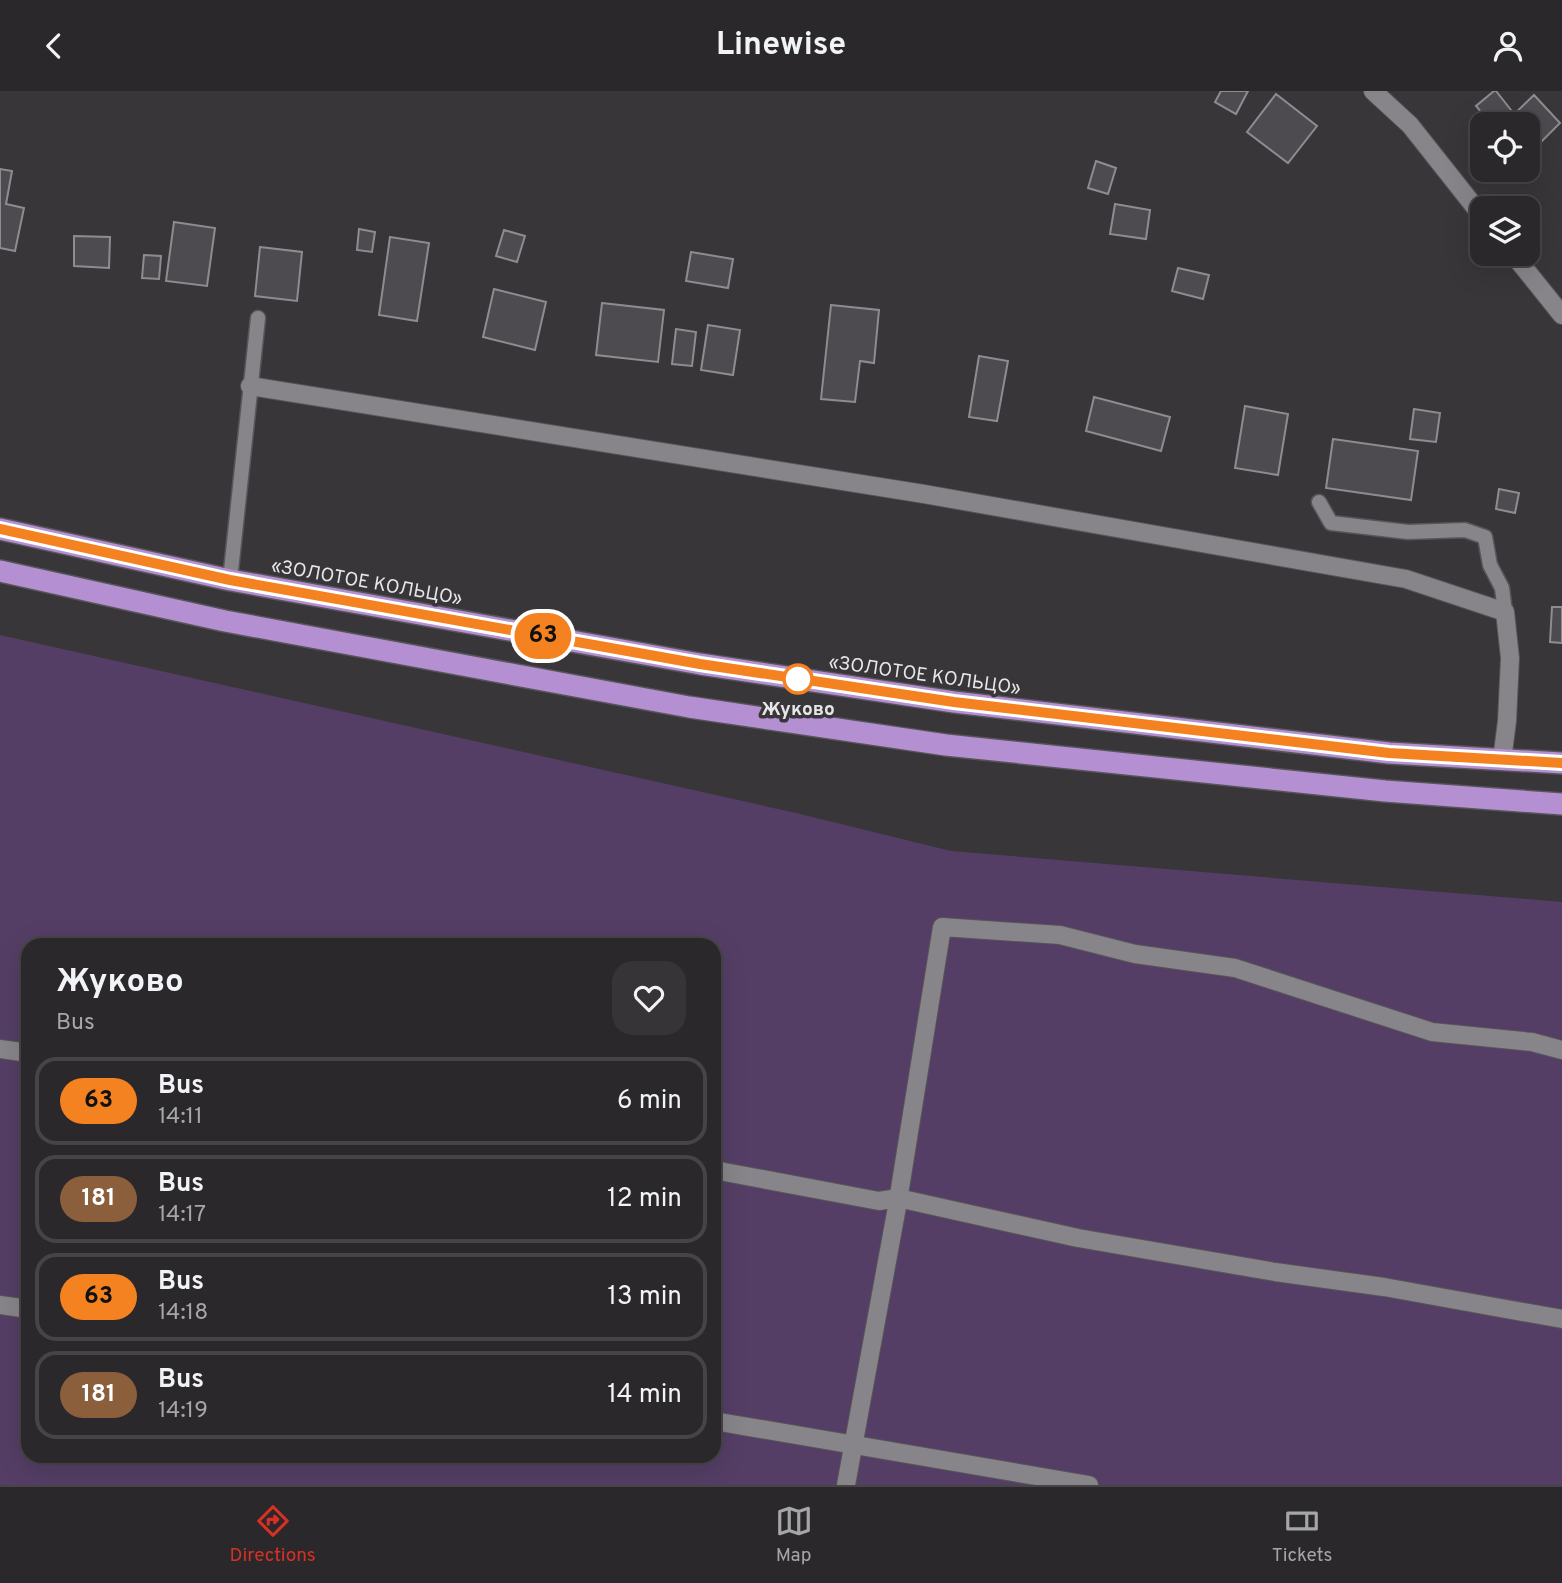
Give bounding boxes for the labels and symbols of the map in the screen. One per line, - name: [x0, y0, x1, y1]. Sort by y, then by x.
- street label: «ЗОЛОТОЕ КОЛЬЦО»: [269, 554, 464, 612]
- line badge: 63: [512, 613, 574, 659]
- street label: «ЗОЛОТОЕ КОЛЬЦО»: [827, 651, 1023, 701]
- marker: Жуково: [783, 664, 813, 694]
- place label: Жуково: [761, 698, 835, 722]

